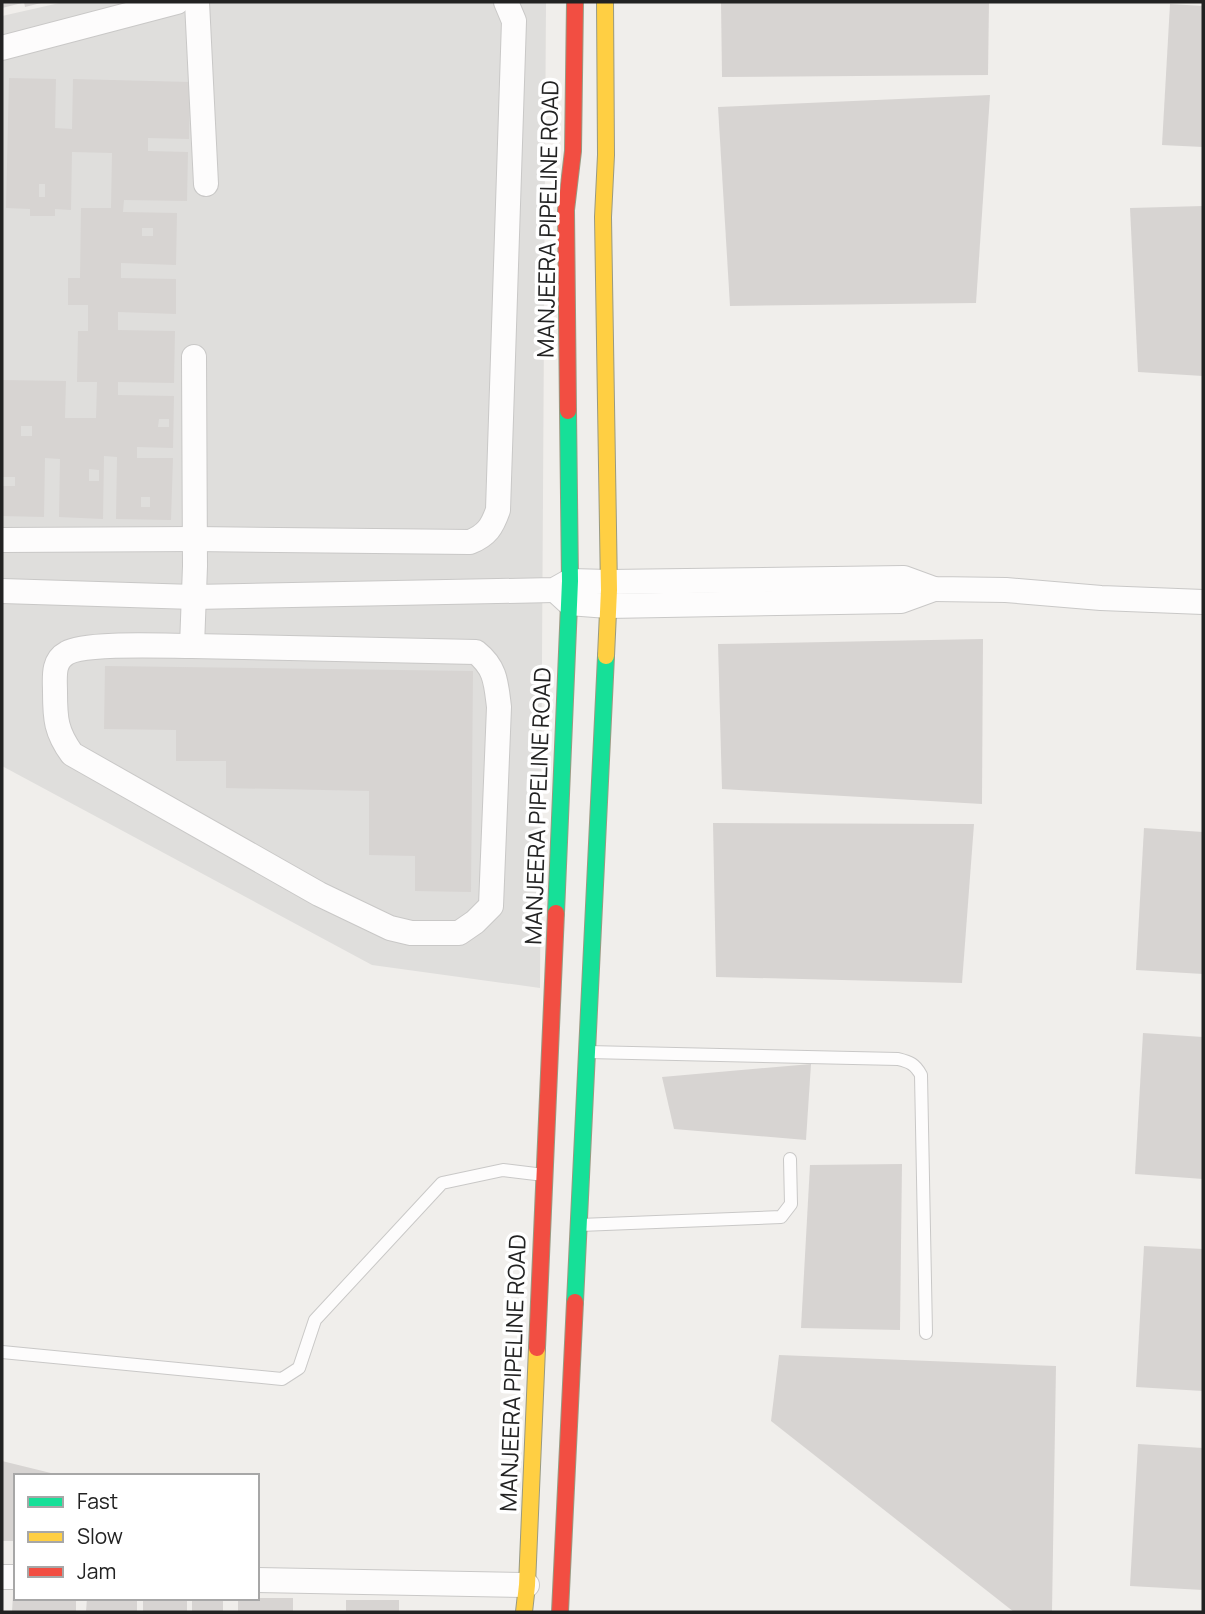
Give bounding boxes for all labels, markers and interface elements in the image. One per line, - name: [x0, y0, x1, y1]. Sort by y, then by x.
- street label: MANJEERA PIPELINE ROAD: [529, 80, 565, 358]
- street label: MANJEERA PIPELINE ROAD: [516, 667, 558, 945]
- street label: MANJEERA PIPELINE ROAD: [491, 1234, 533, 1512]
- legend: [14, 1474, 259, 1600]
- text: Fast: [77, 1487, 118, 1515]
- text: Slow: [77, 1522, 123, 1550]
- text: Jam: [77, 1557, 116, 1585]

